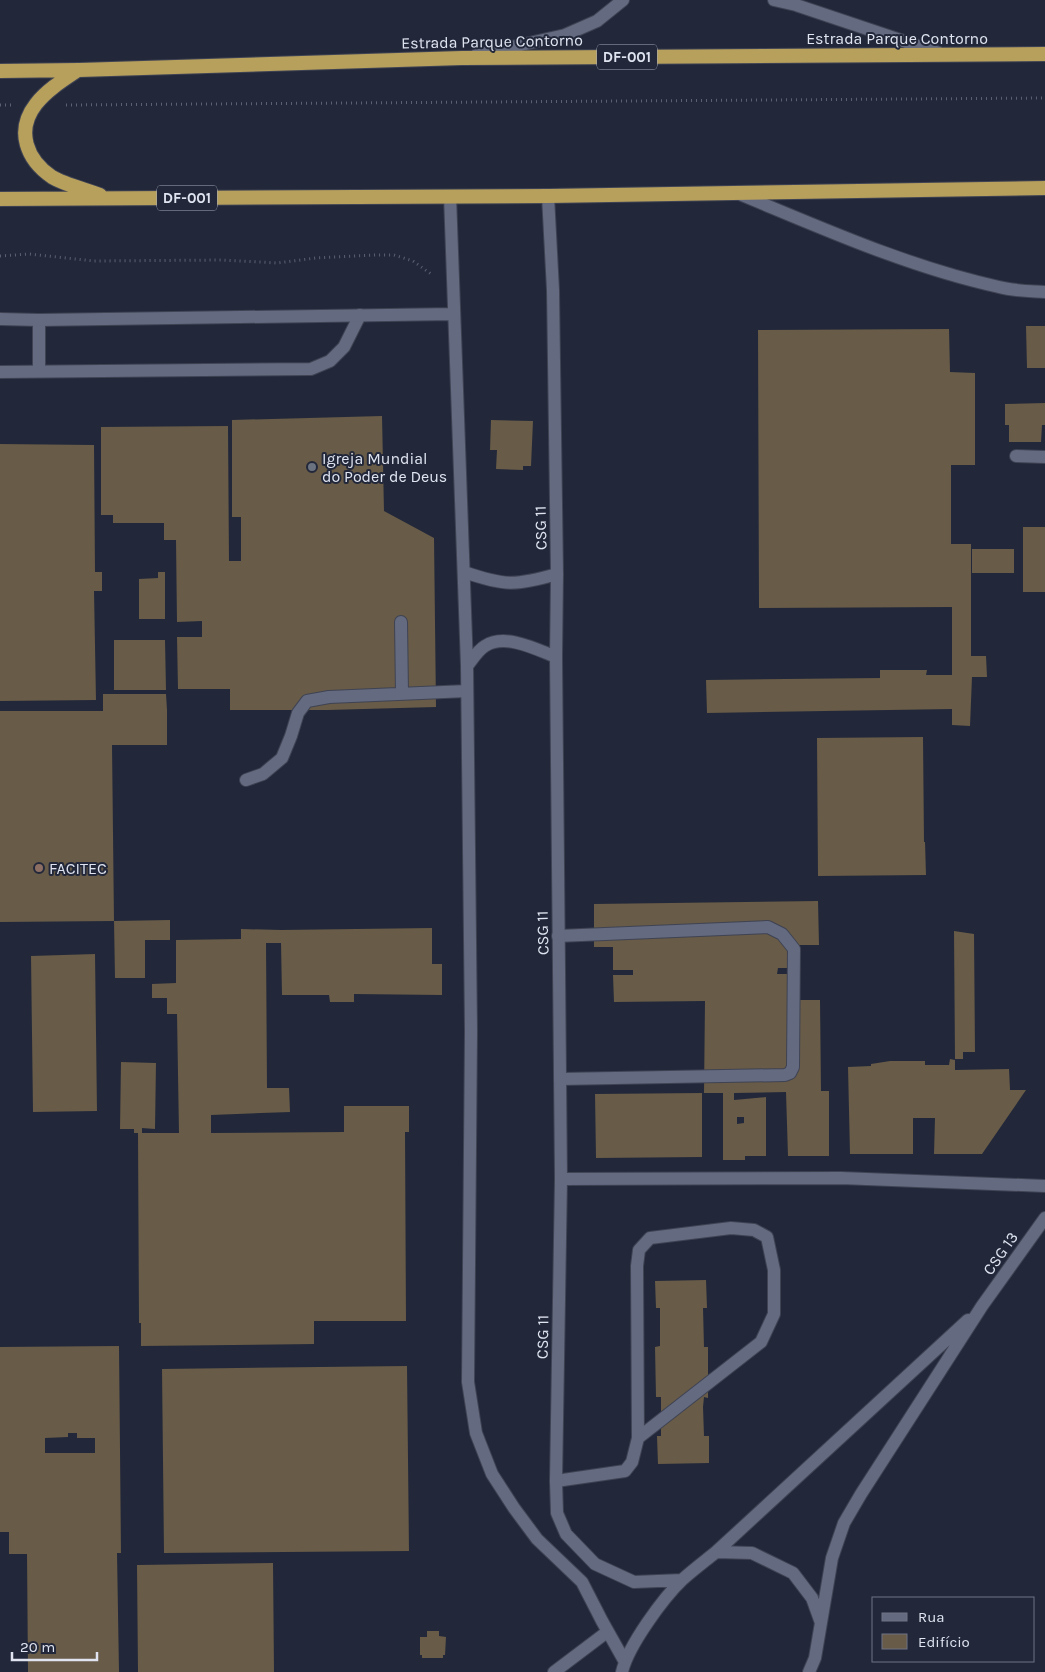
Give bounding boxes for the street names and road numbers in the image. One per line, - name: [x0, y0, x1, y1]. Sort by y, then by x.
- street label: Estrada Parque Contorno: [806, 29, 988, 48]
- street label: Estrada Parque Contorno: [401, 30, 583, 53]
- road number: DF-001: [597, 44, 657, 70]
- road number: DF-001: [157, 186, 217, 210]
- street label: CSG 11: [531, 506, 550, 550]
- street label: CSG 11: [533, 911, 552, 955]
- street label: CSG 13: [979, 1228, 1022, 1279]
- street label: CSG 11: [533, 1315, 552, 1359]

